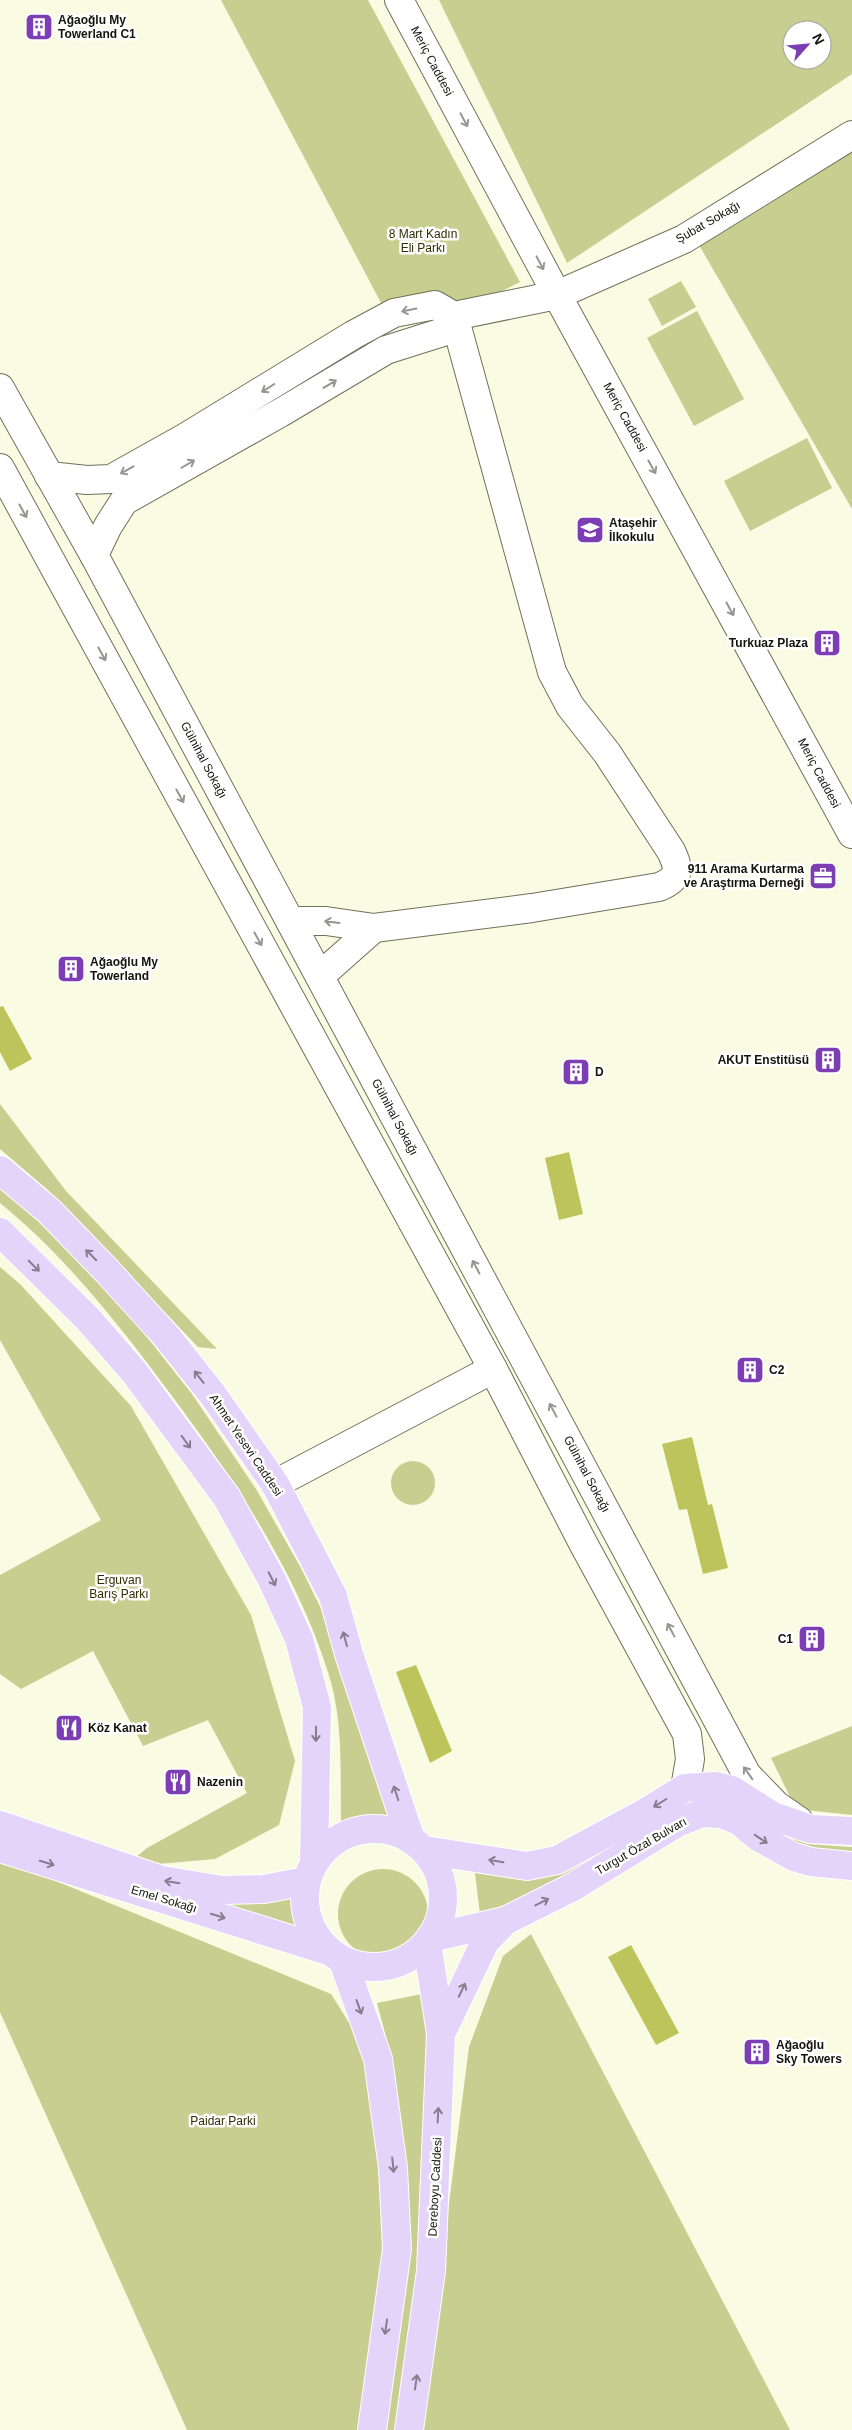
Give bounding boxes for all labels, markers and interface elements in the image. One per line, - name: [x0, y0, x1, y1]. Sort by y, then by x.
- building icon: Ağaoğlu My Towerland C1: [24, 12, 54, 42]
- place label: Ağaoğlu My Towerland C1: [58, 13, 136, 41]
- north arrow: [782, 20, 832, 70]
- street label: Meriç Caddesi: [408, 24, 456, 98]
- text: N: [809, 31, 828, 47]
- one-way arrow: [459, 112, 469, 127]
- street label: Şubat Sokağı: [673, 198, 743, 246]
- park label: 8 Mart Kadın Eli Parkı: [389, 227, 457, 255]
- one-way arrow: [535, 256, 545, 271]
- one-way arrow: [402, 306, 418, 315]
- one-way arrow: [322, 378, 336, 388]
- street label: Meriç Caddesi: [600, 380, 650, 454]
- one-way arrow: [261, 383, 275, 393]
- one-way arrow: [181, 458, 195, 468]
- one-way arrow: [648, 459, 657, 474]
- one-way arrow: [120, 465, 135, 475]
- one-way arrow: [19, 503, 29, 518]
- school or university icon: Ataşehir İlkokulu: [575, 515, 605, 545]
- place label: Ataşehir İlkokulu: [609, 516, 657, 544]
- one-way arrow: [725, 602, 735, 617]
- building icon: Turkuaz Plaza: [812, 628, 842, 658]
- place label: Turkuaz Plaza: [729, 636, 808, 650]
- one-way arrow: [97, 646, 107, 660]
- street label: Gülnihal Sokağı: [178, 719, 230, 801]
- street label: Meriç Caddesi: [795, 736, 843, 810]
- one-way arrow: [175, 788, 185, 803]
- office icon: 911 Arama Kurtarma ve Araştırma Derneği: [808, 861, 838, 891]
- place label: 911 Arama Kurtarma ve Araştırma Derneği: [684, 862, 804, 890]
- one-way arrow: [325, 917, 341, 927]
- one-way arrow: [253, 931, 263, 945]
- building icon: Ağaoğlu My Towerland: [56, 954, 86, 984]
- place label: Ağaoğlu My Towerland: [90, 955, 158, 983]
- building icon: AKUT Enstitüsü: [813, 1045, 843, 1075]
- place label: AKUT Enstitüsü: [718, 1053, 809, 1067]
- building icon: D: [561, 1057, 591, 1087]
- place label: D: [595, 1065, 604, 1079]
- street label: Gülnihal Sokağı: [369, 1076, 421, 1158]
- one-way arrow: [85, 1249, 97, 1261]
- one-way arrow: [28, 1260, 41, 1272]
- one-way arrow: [471, 1260, 480, 1275]
- building icon: C2: [735, 1355, 765, 1385]
- place label: C2: [769, 1363, 785, 1377]
- one-way arrow: [193, 1371, 204, 1384]
- street label: Ahmet Yesevi Caddesi: [207, 1391, 285, 1499]
- one-way arrow: [548, 1403, 557, 1418]
- street label: Gülnihal Sokağı: [561, 1433, 613, 1515]
- one-way arrow: [181, 1435, 191, 1449]
- one-way arrow: [267, 1572, 277, 1587]
- park label: Erguvan Barış Parkı: [89, 1573, 149, 1601]
- one-way arrow: [666, 1623, 676, 1638]
- building icon: C1: [797, 1624, 827, 1654]
- one-way arrow: [339, 1632, 349, 1648]
- place label: C1: [778, 1632, 793, 1646]
- restaurant icon: Köz Kanat: [54, 1713, 84, 1743]
- place label: Köz Kanat: [88, 1721, 147, 1735]
- one-way arrow: [311, 1725, 321, 1741]
- restaurant icon: Nazenin: [163, 1767, 193, 1797]
- one-way arrow: [743, 1767, 753, 1781]
- place label: Nazenin: [197, 1775, 243, 1789]
- one-way arrow: [390, 1786, 400, 1802]
- one-way arrow: [654, 1799, 668, 1809]
- street label: Turgut Özal Bulvarı: [593, 1814, 689, 1878]
- one-way arrow: [754, 1834, 768, 1844]
- one-way arrow: [488, 1856, 504, 1866]
- one-way arrow: [38, 1858, 54, 1868]
- one-way arrow: [164, 1876, 180, 1886]
- street label: Emel Sokağı: [129, 1882, 199, 1916]
- one-way arrow: [535, 1897, 550, 1907]
- one-way arrow: [210, 1912, 226, 1922]
- one-way arrow: [458, 1983, 468, 1998]
- one-way arrow: [355, 1999, 365, 2015]
- building icon: Ağaoğlu Sky Towers: [742, 2037, 772, 2067]
- place label: Ağaoğlu Sky Towers: [776, 2038, 842, 2066]
- one-way arrow: [433, 2108, 442, 2124]
- park label: Paidar Parki: [190, 2114, 256, 2128]
- street label: Dereboyu Caddesi: [425, 2137, 445, 2237]
- one-way arrow: [388, 2157, 397, 2173]
- one-way arrow: [381, 2318, 391, 2334]
- one-way arrow: [411, 2374, 421, 2390]

